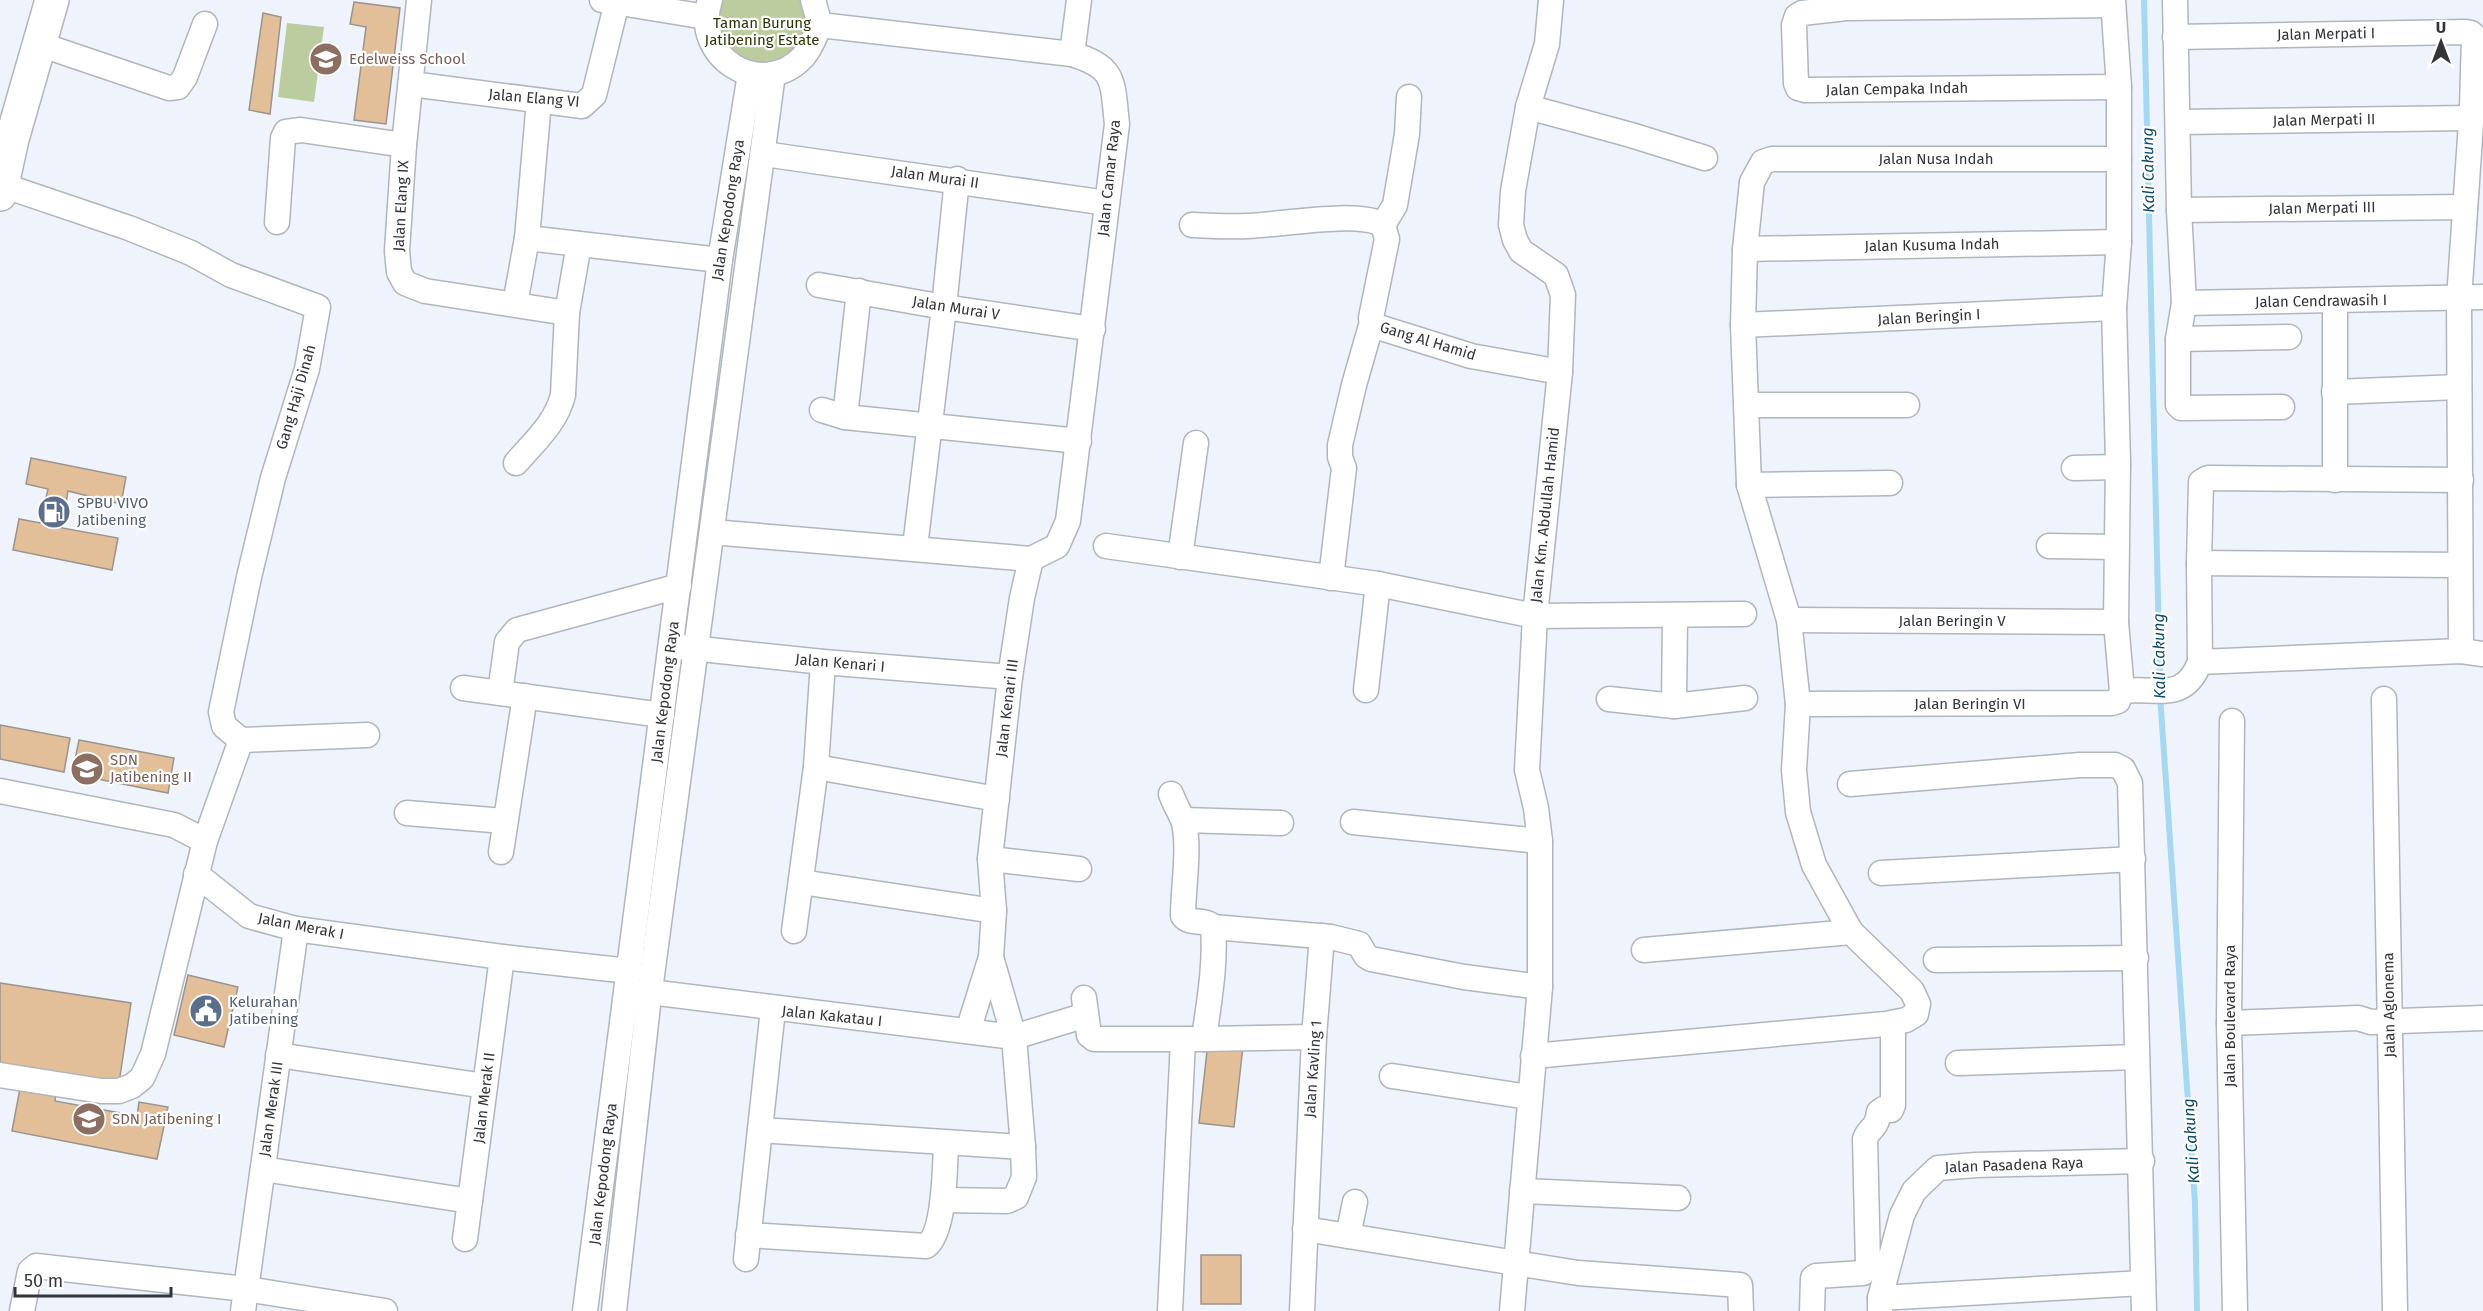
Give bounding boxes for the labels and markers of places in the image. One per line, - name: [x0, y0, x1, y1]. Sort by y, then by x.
- school or university icon: Edelweiss School: [308, 41, 344, 77]
- place label: Edelweiss School: [349, 50, 466, 68]
- fuel station icon: SPBU VIVO Jatibening: [36, 494, 72, 530]
- place label: SPBU VIVO Jatibening: [77, 494, 148, 529]
- school or university icon: SDN Jatibening II: [69, 751, 105, 787]
- place label: SDN Jatibening II: [110, 751, 192, 786]
- public building icon: Kelurahan Jatibening: [188, 993, 224, 1029]
- place label: Kelurahan Jatibening: [229, 993, 298, 1028]
- school or university icon: SDN Jatibening I: [71, 1101, 107, 1137]
- place label: SDN Jatibening I: [112, 1110, 222, 1128]

